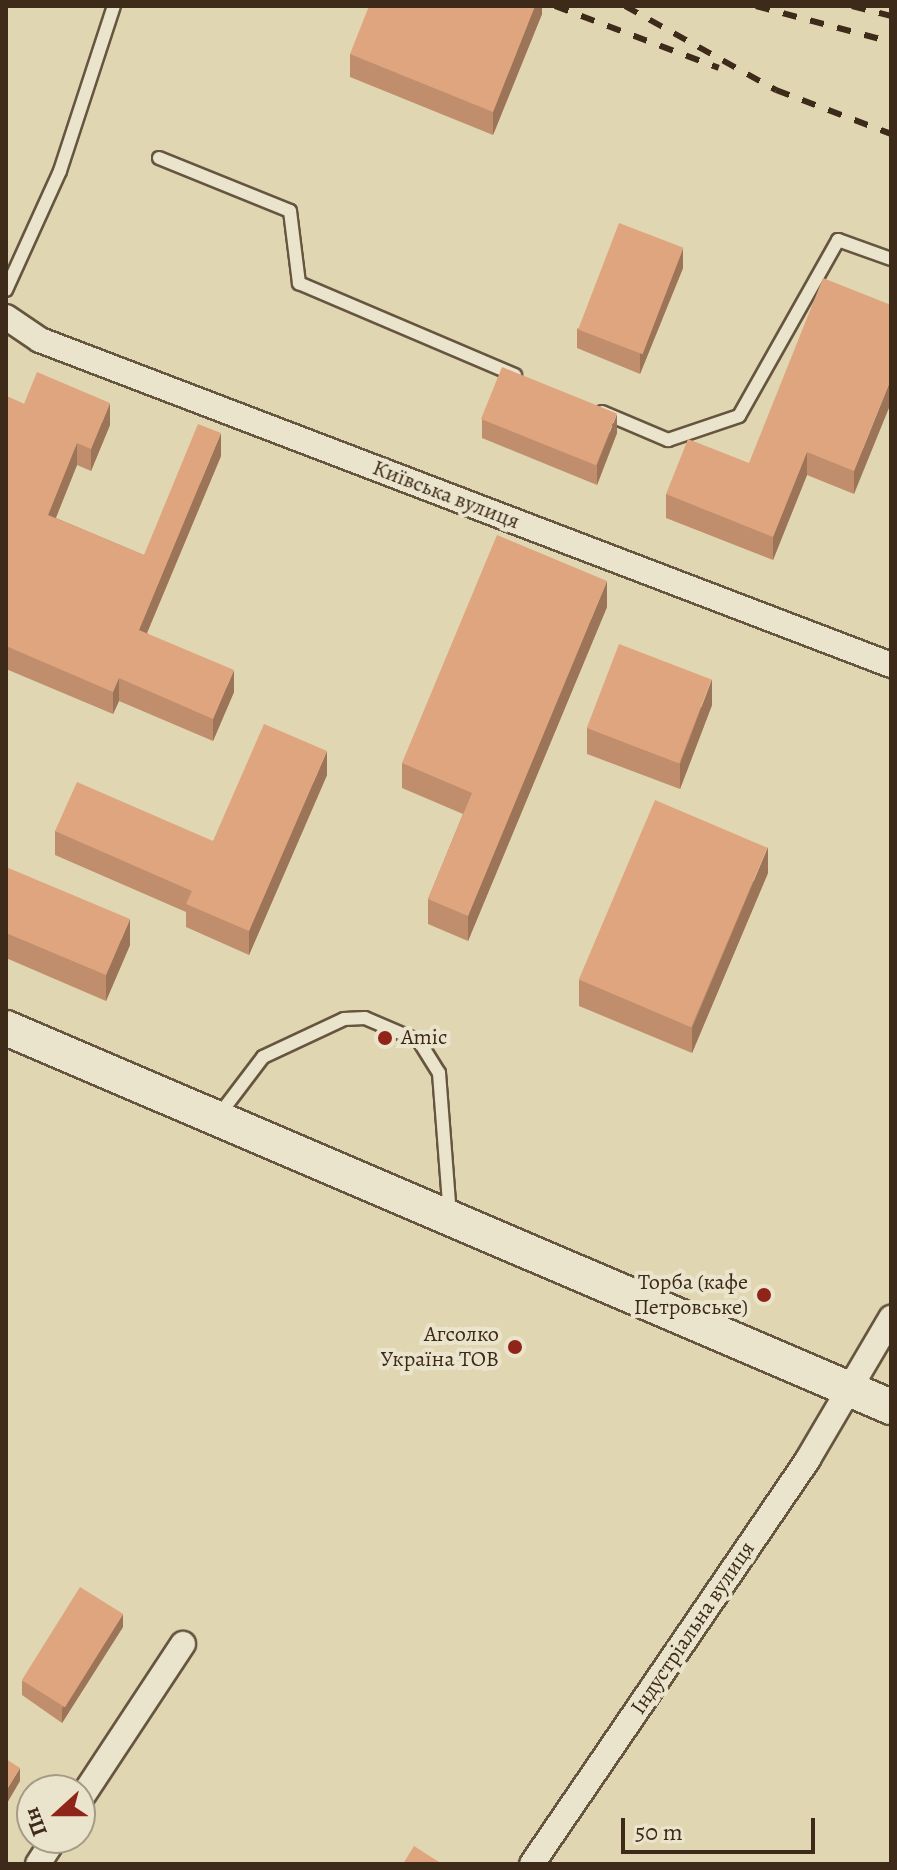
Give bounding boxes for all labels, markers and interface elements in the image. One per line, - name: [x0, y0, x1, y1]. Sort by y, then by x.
- street label: Київська вулиця: [369, 455, 523, 535]
- place label: Amic: [401, 1025, 447, 1051]
- marker: Amic: [376, 1029, 394, 1047]
- place label: Торба (кафе Петровське): [634, 1269, 748, 1320]
- marker: Торба (кафе Петровське): [755, 1286, 773, 1304]
- place label: Агсолко Україна ТОВ: [380, 1321, 499, 1372]
- marker: Агсолко Україна ТОВ: [506, 1338, 524, 1356]
- street label: Індустріальна вулиця: [625, 1536, 761, 1720]
- north arrow: [16, 1774, 96, 1854]
- scale bar: [625, 1802, 819, 1852]
- text: Пн: [16, 1803, 55, 1841]
- text: 50 m: [635, 1816, 683, 1848]

